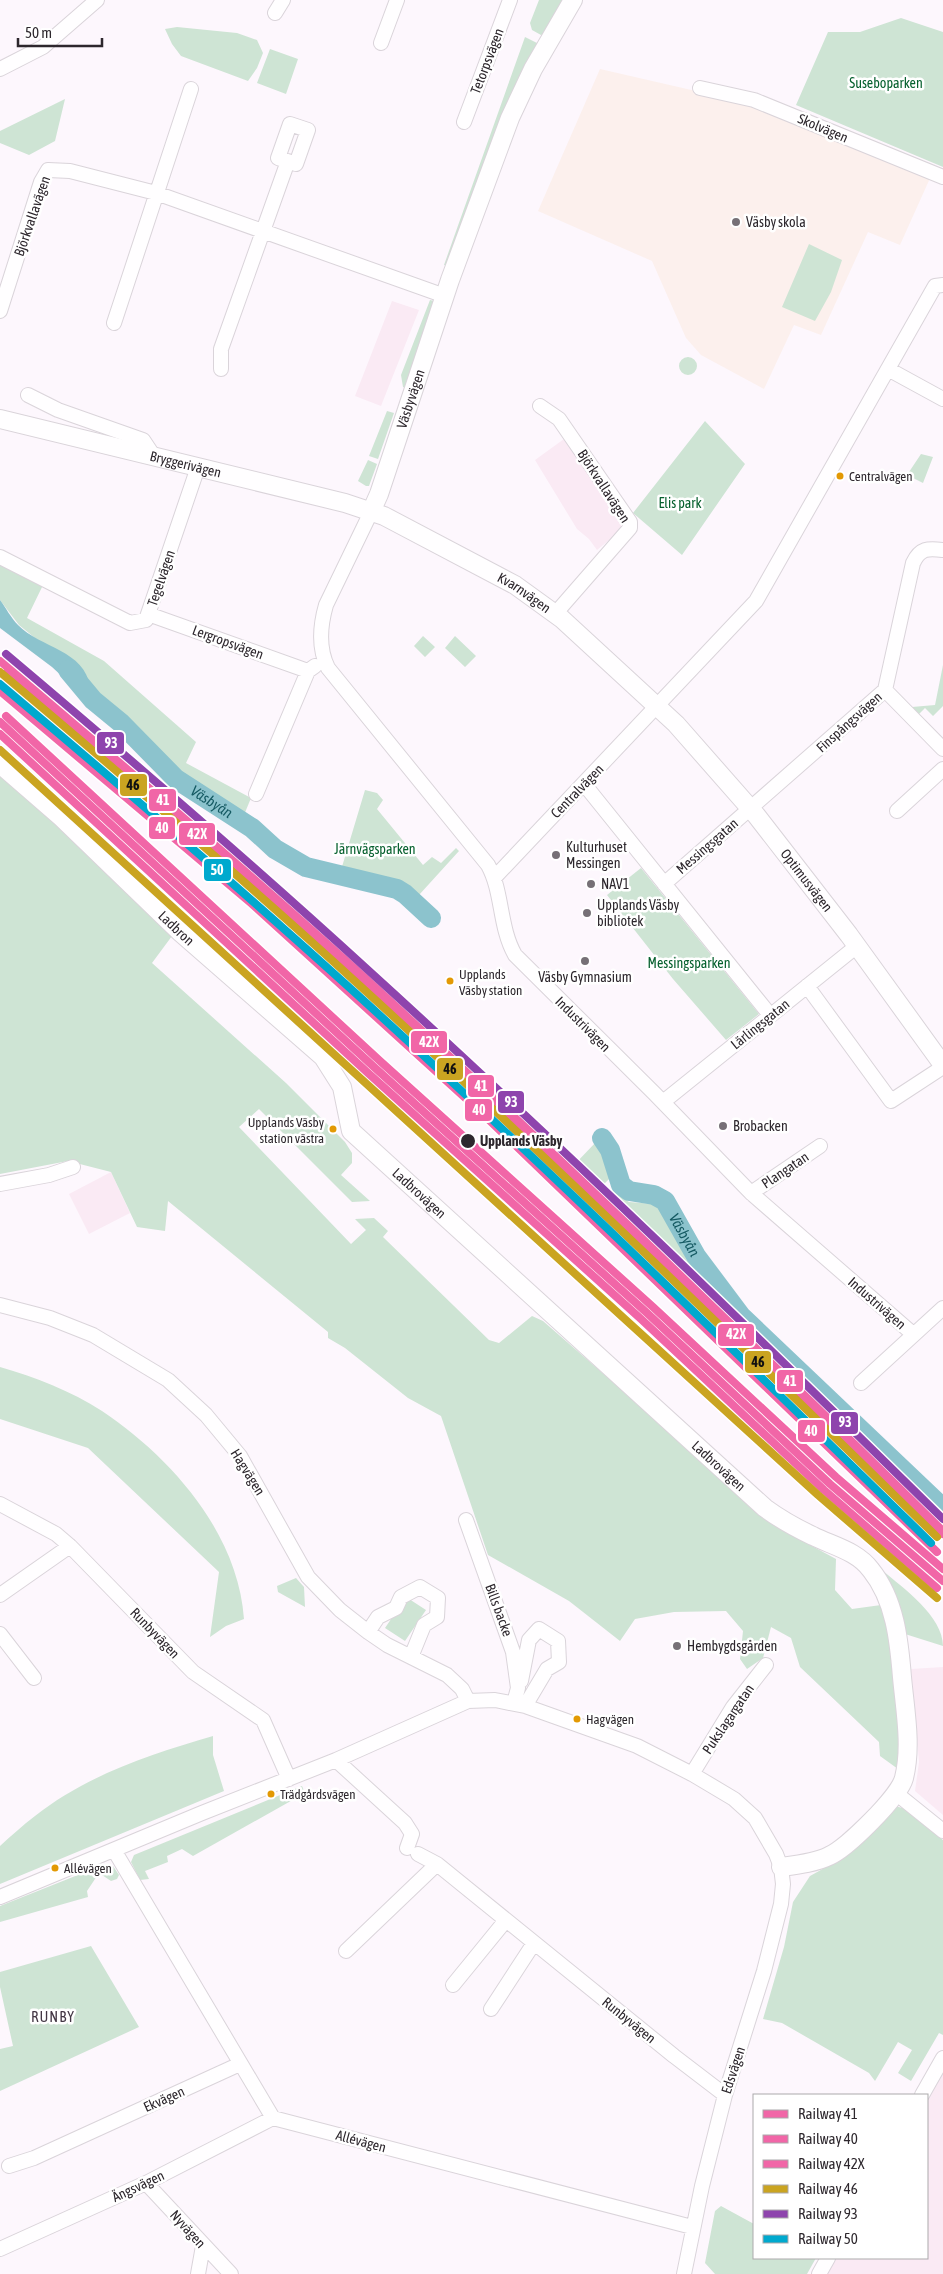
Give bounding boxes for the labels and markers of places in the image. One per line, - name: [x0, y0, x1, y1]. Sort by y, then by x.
- place label: Väsby skola: [746, 214, 806, 230]
- marker: Väsby skola: [730, 216, 742, 228]
- place label: Centralvägen: [849, 469, 913, 484]
- marker: Centralvägen: [835, 471, 845, 481]
- place label: Kulturhuset Messingen: [566, 839, 627, 871]
- marker: Kulturhuset Messingen: [550, 849, 562, 861]
- place label: NAV1: [601, 876, 629, 892]
- marker: NAV1: [585, 878, 597, 890]
- place label: Upplands Väsby bibliotek: [597, 897, 679, 929]
- marker: Upplands Väsby bibliotek: [581, 907, 593, 919]
- marker: Väsby Gymnasium: [579, 955, 591, 967]
- place label: Upplands Väsby station: [459, 967, 522, 998]
- place label: Väsby Gymnasium: [538, 969, 632, 985]
- marker: Upplands Väsby station: [445, 976, 455, 986]
- place label: Upplands Väsby station västra: [248, 1115, 325, 1146]
- place label: Brobacken: [733, 1118, 788, 1134]
- marker: Brobacken: [717, 1120, 729, 1132]
- marker: Upplands Väsby station västra: [328, 1124, 338, 1134]
- marker: Upplands Väsby: [459, 1132, 477, 1150]
- place label: Upplands Väsby: [480, 1133, 562, 1149]
- place label: Hembygdsgården: [687, 1638, 777, 1654]
- marker: Hembygdsgården: [671, 1640, 683, 1652]
- place label: Hagvägen: [586, 1712, 634, 1727]
- marker: Hagvägen: [572, 1714, 582, 1724]
- place label: Trädgårdsvägen: [280, 1787, 355, 1802]
- marker: Trädgårdsvägen: [266, 1789, 276, 1799]
- place label: Allévägen: [64, 1861, 112, 1876]
- marker: Allévägen: [50, 1863, 60, 1873]

